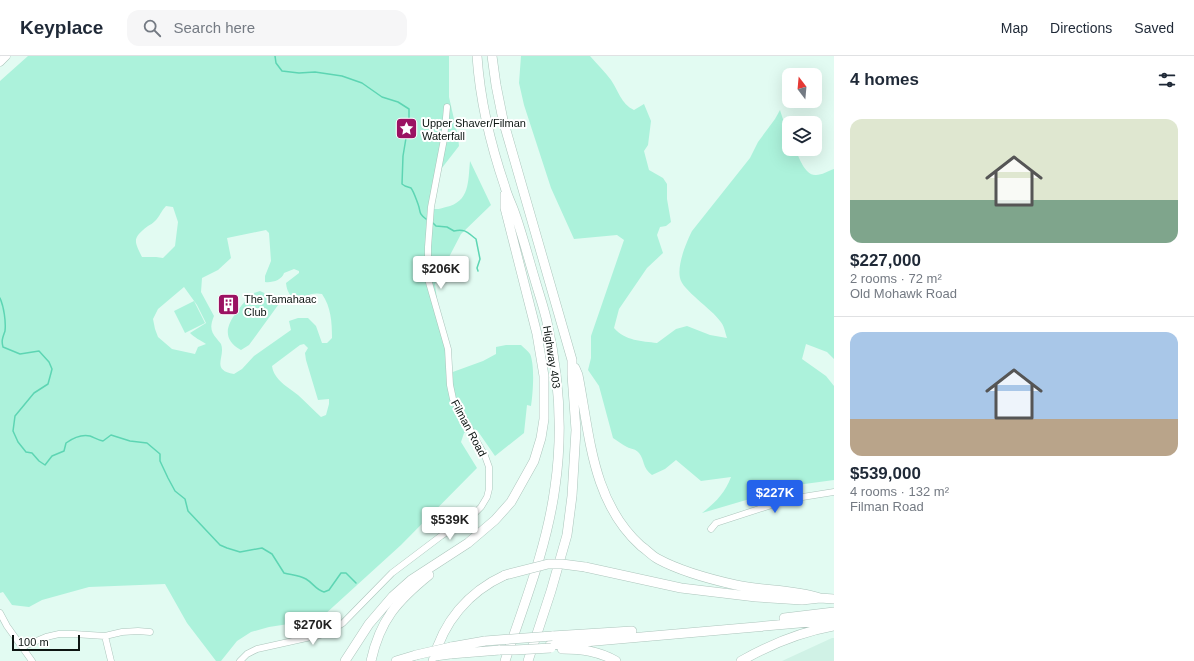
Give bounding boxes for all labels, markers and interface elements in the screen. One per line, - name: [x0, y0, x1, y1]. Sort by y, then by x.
- search box: [127, 10, 407, 46]
- text: Keyplace: [20, 17, 103, 38]
- icon: search: [141, 17, 163, 39]
- text: Search here: [173, 19, 255, 36]
- text: Map: [1001, 20, 1028, 36]
- text: Directions: [1050, 20, 1112, 36]
- text: Saved: [1134, 20, 1174, 36]
- north arrow: [782, 68, 822, 108]
- map controls: [782, 68, 822, 156]
- icon: filters: [1156, 69, 1178, 91]
- text: 4 homes: [850, 70, 919, 89]
- place icon: Upper Shaver/Filman Waterfall: [394, 116, 420, 142]
- button: layers: [782, 116, 822, 156]
- place label: Upper Shaver/Filman Waterfall: [422, 117, 526, 142]
- icon: home: [978, 145, 1050, 217]
- text: $227,000: [850, 251, 921, 270]
- pin: $206K: [413, 256, 469, 290]
- text: $206K: [422, 261, 460, 276]
- text: 2 rooms · 72 m²: [850, 271, 942, 286]
- text: Old Mohawk Road: [850, 286, 957, 301]
- building icon: The Tamahaac Club: [215, 292, 241, 318]
- place label: The Tamahaac Club: [244, 293, 317, 318]
- street label: Highway 403: [541, 325, 563, 389]
- icon: home: [978, 358, 1050, 430]
- street label: Filman Road: [449, 398, 489, 458]
- text: $539,000: [850, 464, 921, 483]
- pin: $227K: [747, 480, 803, 514]
- text: 4 rooms · 132 m²: [850, 484, 949, 499]
- text: $227K: [756, 485, 794, 500]
- text: Filman Road: [850, 499, 924, 514]
- pin: $539K: [422, 507, 478, 541]
- text: $539K: [431, 512, 469, 527]
- pin: $270K: [285, 612, 341, 646]
- text: $270K: [294, 617, 332, 632]
- scale bar: [12, 633, 80, 652]
- text: 100 m: [18, 636, 49, 648]

